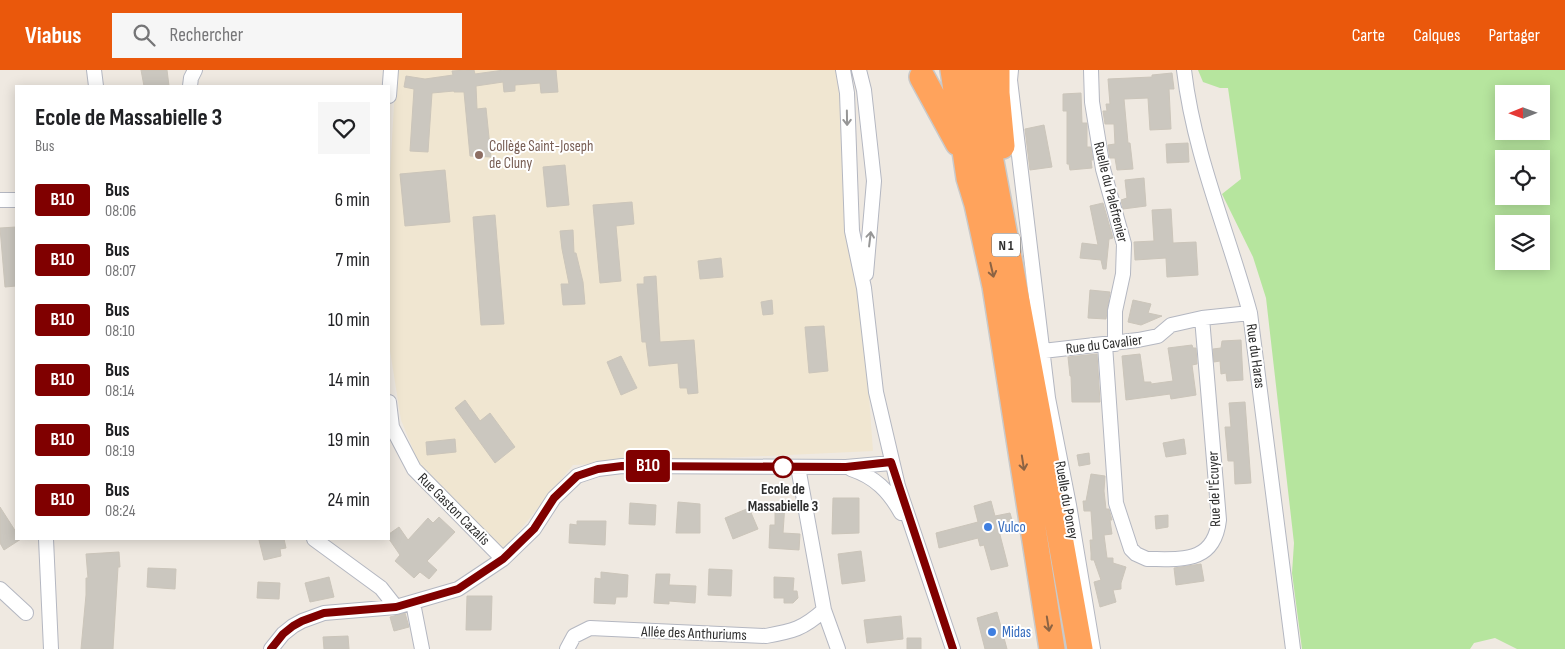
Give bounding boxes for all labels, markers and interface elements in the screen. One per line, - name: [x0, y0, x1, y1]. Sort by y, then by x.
- search box: [112, 13, 462, 58]
- text: Viabus: [25, 21, 82, 50]
- icon: search: [130, 21, 158, 49]
- text: Rechercher: [170, 24, 243, 47]
- text: Carte: [1352, 25, 1385, 46]
- text: Calques: [1413, 25, 1460, 46]
- text: Partager: [1488, 25, 1540, 46]
- north arrow: [1495, 85, 1550, 140]
- map controls: [1495, 85, 1550, 270]
- button: heart: [318, 102, 370, 154]
- text: Ecole de Massabielle 3: [35, 103, 222, 132]
- one-way arrow: [843, 110, 852, 126]
- text: Bus: [35, 137, 55, 156]
- place label: Collège Saint-Joseph de Cluny: [489, 137, 594, 173]
- street label: Ruelle du Palefrenier: [1089, 140, 1132, 245]
- marker: Collège Saint-Joseph de Cluny: [473, 149, 485, 161]
- button: locate: [1495, 150, 1550, 205]
- text: Bus: [105, 179, 130, 202]
- text: B10: [50, 189, 75, 210]
- text: 6 min: [335, 189, 370, 212]
- text: 08:06: [105, 202, 136, 221]
- button: layers: [1495, 215, 1550, 270]
- one-way arrow: [865, 232, 875, 248]
- road number: N 1: [992, 234, 1020, 256]
- text: Bus: [105, 239, 130, 262]
- text: B10: [50, 249, 75, 270]
- text: 7 min: [336, 249, 370, 272]
- text: 08:07: [105, 262, 136, 281]
- one-way arrow: [988, 262, 997, 278]
- text: Bus: [105, 299, 130, 322]
- text: B10: [50, 309, 75, 330]
- text: 10 min: [328, 309, 370, 332]
- text: 08:10: [105, 322, 135, 341]
- street label: Rue du Haras: [1242, 322, 1269, 390]
- street label: Rue du Cavalier: [1065, 330, 1144, 359]
- text: Bus: [105, 359, 130, 382]
- text: B10: [50, 369, 75, 390]
- text: 14 min: [329, 369, 370, 392]
- text: 08:14: [105, 382, 134, 401]
- text: Bus: [105, 419, 130, 442]
- text: B10: [50, 429, 75, 450]
- text: 19 min: [328, 429, 370, 452]
- text: 08:19: [105, 442, 135, 461]
- line badge: B10: [619, 450, 677, 482]
- street label: Rue de l'Écuyer: [1204, 450, 1225, 527]
- text: B10: [636, 455, 660, 476]
- one-way arrow: [1018, 455, 1028, 471]
- marker: Ecole de Massabielle 3: [772, 456, 794, 478]
- street label: Ruelle du Poney: [1050, 460, 1083, 541]
- street label: Rue Gaston Cazalis: [413, 469, 494, 550]
- text: Bus: [105, 479, 130, 502]
- place label: Ecole de Massabielle 3: [748, 480, 819, 516]
- text: B10: [50, 489, 75, 510]
- text: 24 min: [327, 489, 370, 512]
- text: 08:24: [105, 502, 135, 521]
- place label: Vulco: [998, 518, 1026, 537]
- marker: Vulco: [982, 521, 994, 533]
- one-way arrow: [1043, 615, 1053, 631]
- street label: Allée des Anthuriums: [640, 622, 747, 645]
- place label: Midas: [1002, 623, 1031, 642]
- marker: Midas: [986, 626, 998, 638]

